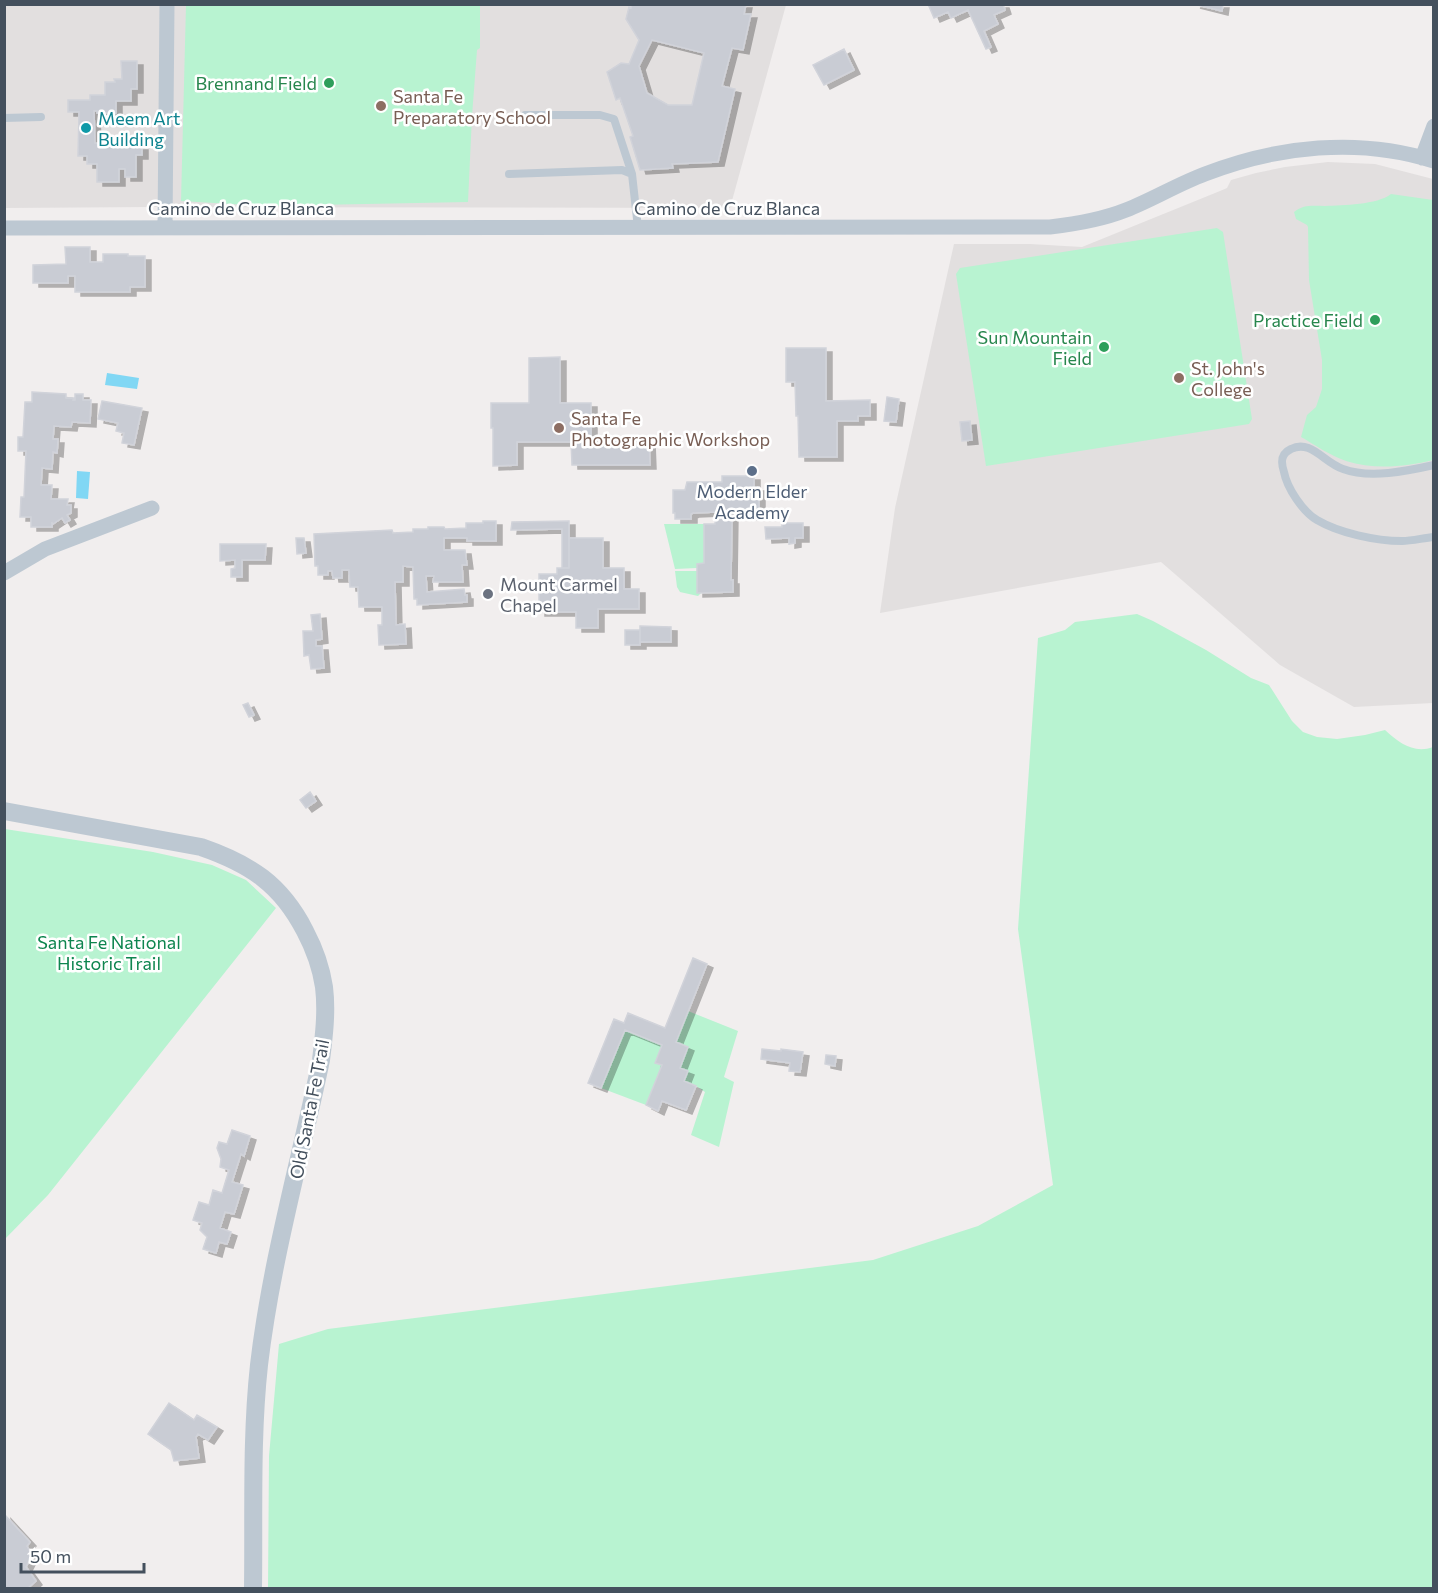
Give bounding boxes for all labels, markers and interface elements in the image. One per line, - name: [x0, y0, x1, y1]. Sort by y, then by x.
- place label: Brennand Field: [195, 72, 317, 94]
- marker: Brennand Field: [322, 76, 336, 90]
- place label: Santa Fe Preparatory School: [393, 85, 551, 128]
- marker: Santa Fe Preparatory School: [374, 99, 388, 113]
- place label: Meem Art Building: [98, 107, 180, 150]
- marker: Meem Art Building: [79, 121, 93, 135]
- street label: Camino de Cruz Blanca: [148, 197, 334, 219]
- street label: Camino de Cruz Blanca: [634, 197, 820, 219]
- place label: Practice Field: [1253, 309, 1363, 331]
- marker: Practice Field: [1368, 313, 1382, 327]
- place label: Sun Mountain Field: [978, 326, 1092, 369]
- marker: Sun Mountain Field: [1097, 340, 1111, 354]
- place label: St. John's College: [1191, 357, 1265, 400]
- marker: St. John's College: [1172, 371, 1186, 385]
- place label: Santa Fe Photographic Workshop: [571, 407, 770, 450]
- marker: Santa Fe Photographic Workshop: [552, 421, 566, 435]
- marker: Modern Elder Academy: [745, 464, 759, 478]
- place label: Modern Elder Academy: [696, 480, 808, 523]
- place label: Mount Carmel Chapel: [500, 573, 618, 616]
- marker: Mount Carmel Chapel: [481, 587, 495, 601]
- park label: Santa Fe National Historic Trail: [37, 931, 181, 974]
- street label: Old Santa Fe Trail: [285, 1037, 333, 1181]
- scale bar: [21, 1536, 144, 1574]
- text: 50 m: [30, 1545, 71, 1567]

